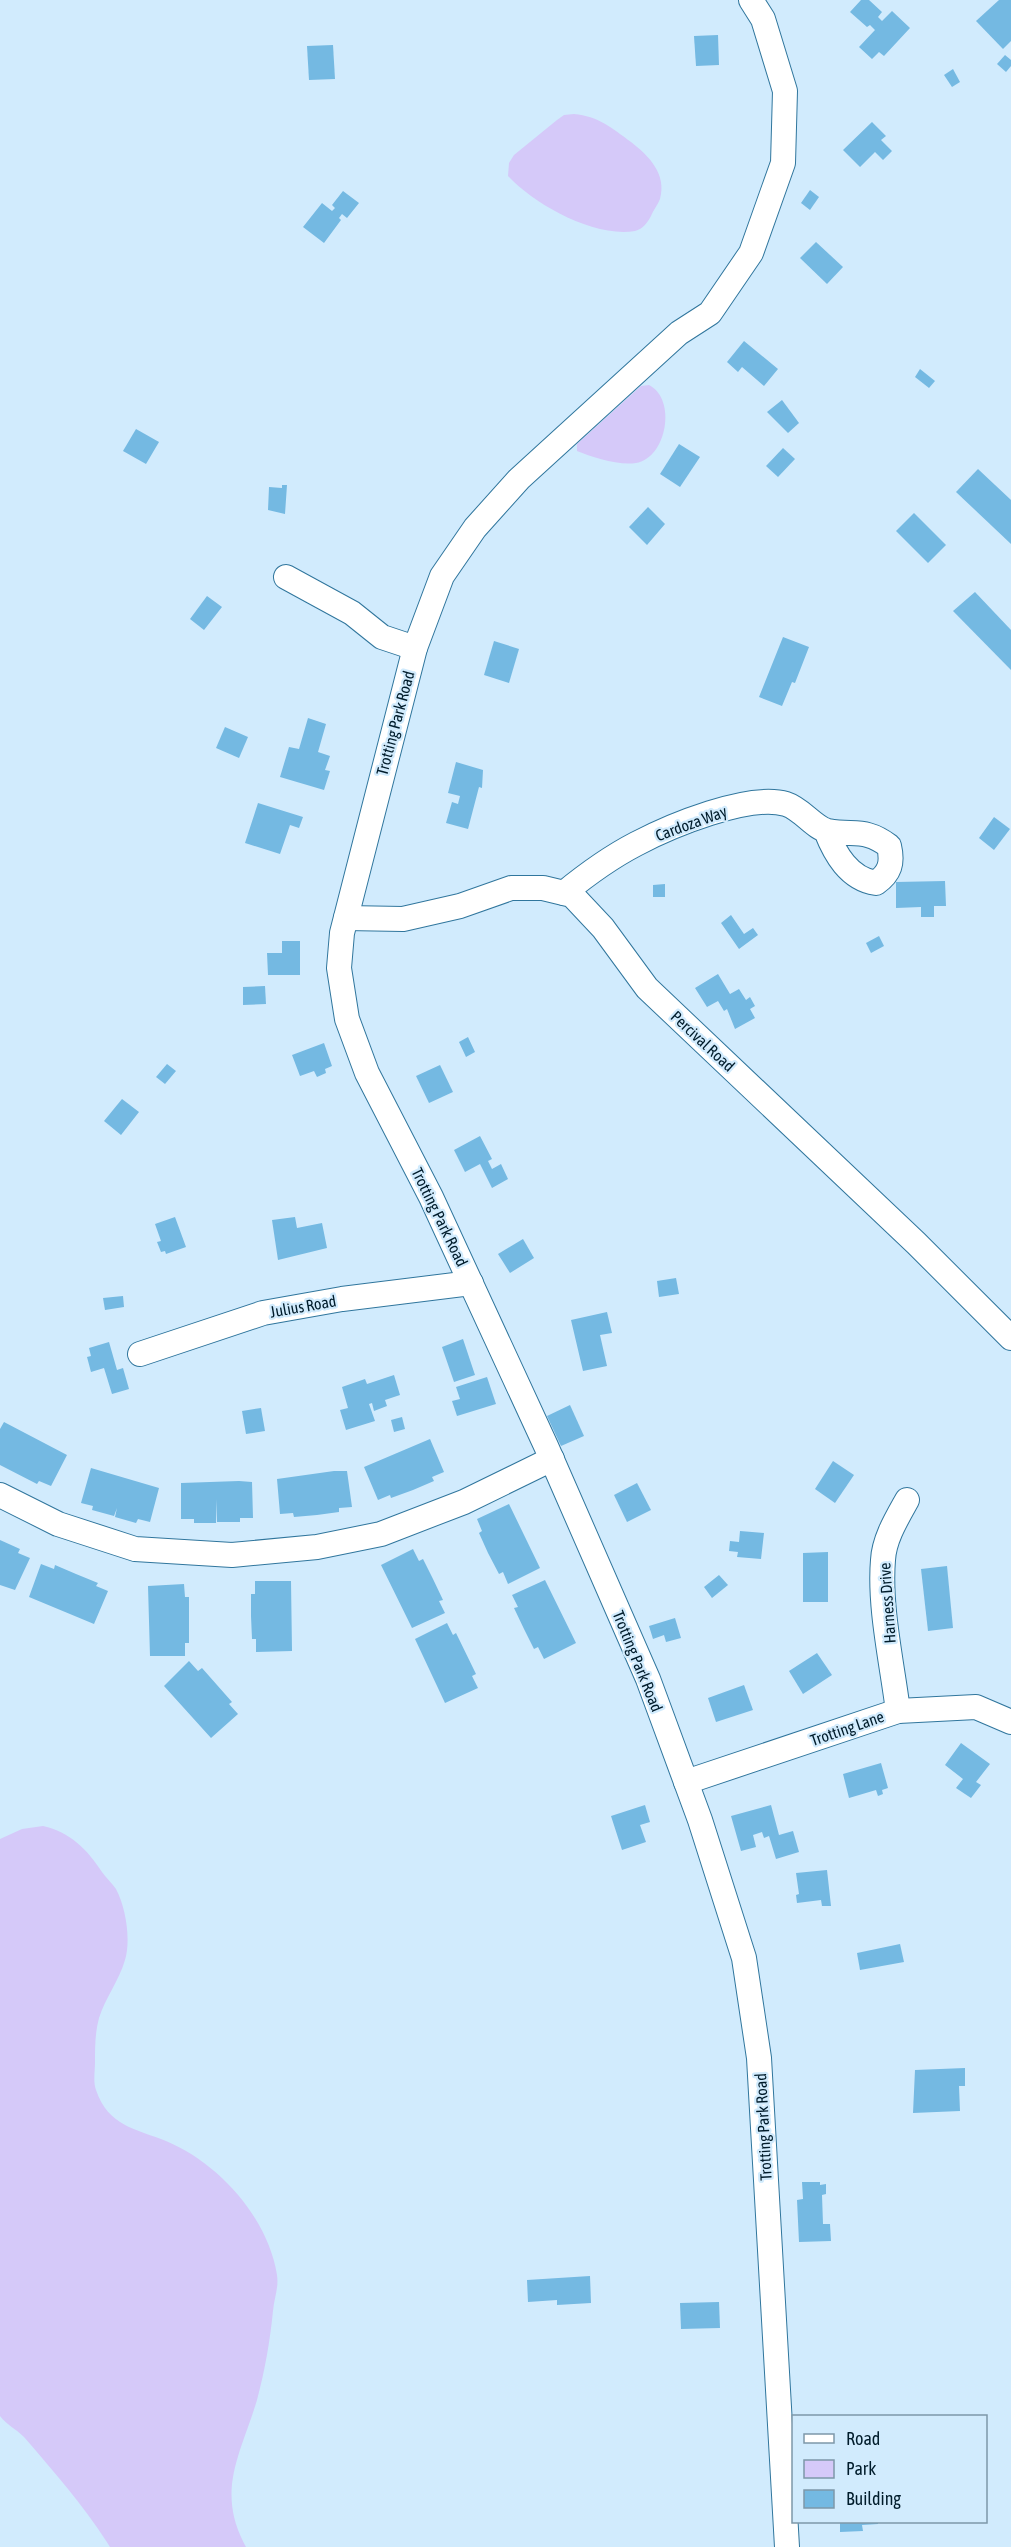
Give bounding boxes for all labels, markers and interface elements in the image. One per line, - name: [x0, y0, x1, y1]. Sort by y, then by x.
- street label: Trotting Park Road: [372, 669, 419, 778]
- street label: Cardoza Way: [653, 802, 730, 845]
- street label: Percival Road: [668, 1007, 738, 1075]
- street label: Trotting Park Road: [407, 1165, 472, 1270]
- street label: Julius Road: [268, 1291, 338, 1321]
- street label: Harness Drive: [875, 1562, 899, 1644]
- street label: Trotting Park Road: [609, 1608, 666, 1715]
- street label: Trotting Lane: [808, 1707, 887, 1750]
- street label: Trotting Park Road: [751, 2073, 776, 2181]
- legend: [792, 2415, 987, 2523]
- text: Road: [846, 2428, 880, 2449]
- text: Park: [846, 2458, 876, 2479]
- text: Building: [846, 2488, 901, 2509]

